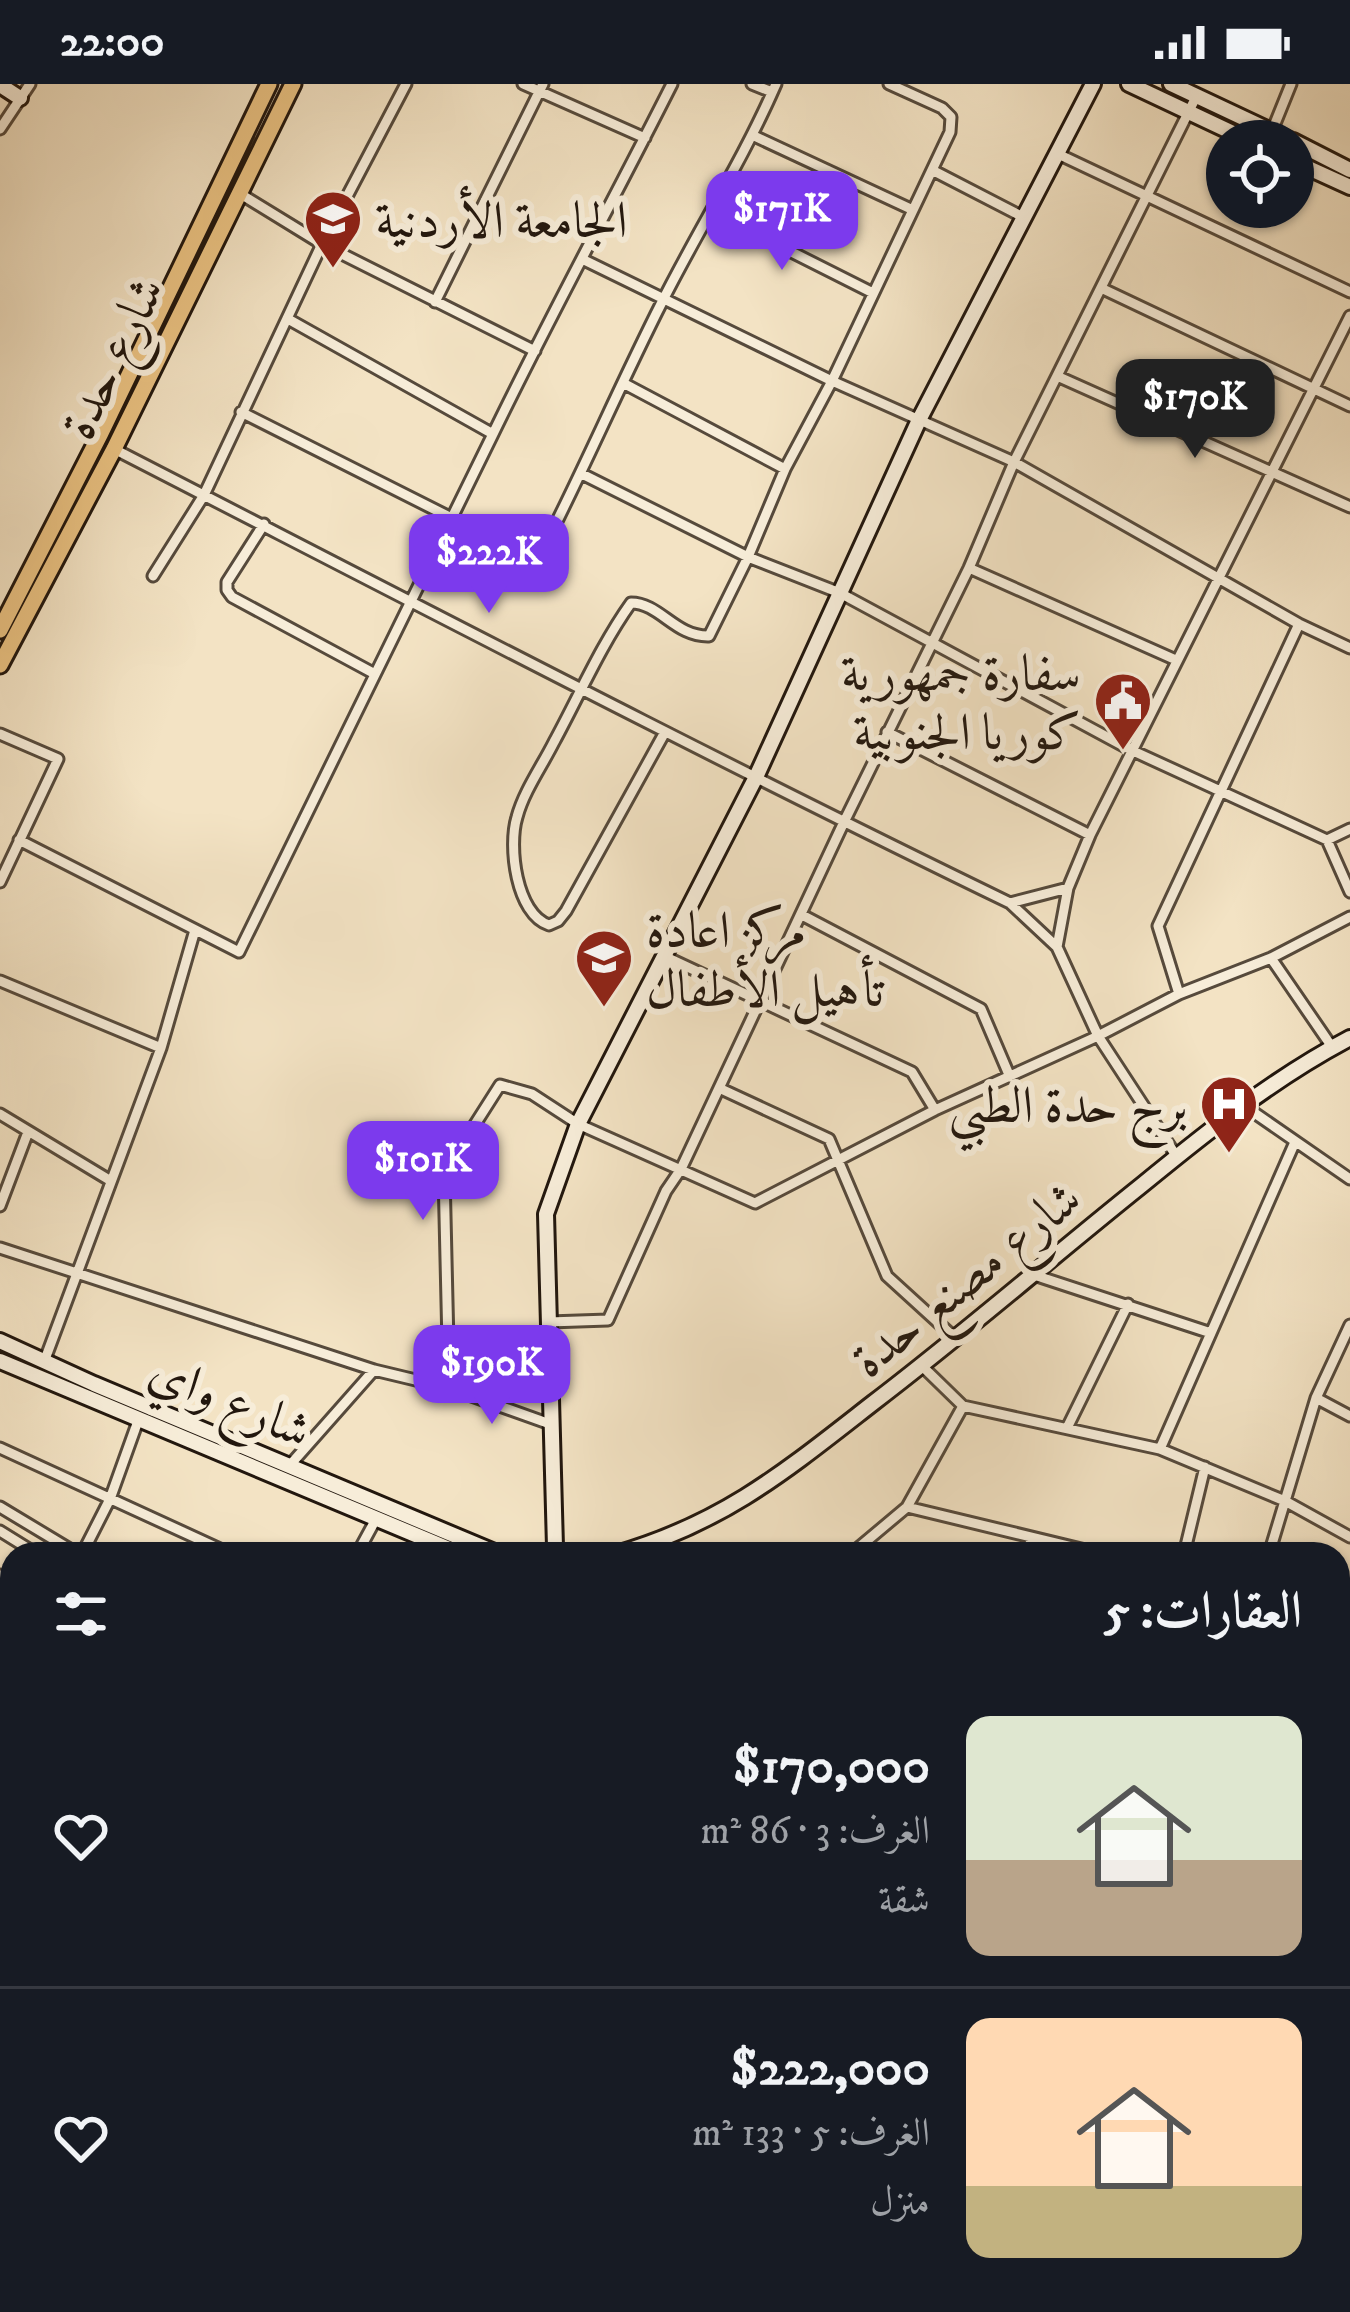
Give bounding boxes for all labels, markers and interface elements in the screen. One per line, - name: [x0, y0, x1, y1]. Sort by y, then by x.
- text: 22:00: [60, 14, 164, 70]
- map controls: [1206, 120, 1314, 228]
- button: locate: [1206, 120, 1314, 228]
- pin: $171K: [698, 171, 866, 273]
- place label: الجامعة الأردنية: [375, 185, 628, 254]
- text: $171K: [733, 185, 831, 234]
- school or university icon: الجامعة الأردنية: [302, 188, 364, 270]
- street label: شارع حدة: [47, 266, 188, 454]
- pin: $170K: [1111, 359, 1279, 461]
- text: $170K: [1143, 373, 1247, 422]
- pin: $222K: [405, 514, 573, 616]
- text: $222K: [436, 528, 542, 577]
- place label: سفارة جمهورية كوريا الجنوبية: [841, 643, 1081, 766]
- public building icon: سفارة جمهورية كوريا الجنوبية: [1092, 670, 1154, 752]
- place label: مركز اعادة تأهيل الأطفال: [646, 900, 885, 1025]
- school or university icon: مركز اعادة تأهيل الأطفال: [573, 927, 635, 1009]
- hospital icon: برج حدة الطبي: [1198, 1073, 1260, 1155]
- place label: برج حدة الطبي: [948, 1075, 1187, 1152]
- pin: $101K: [339, 1121, 507, 1223]
- text: $101K: [374, 1135, 472, 1184]
- street label: شارع مصنع حدة: [839, 1168, 1102, 1401]
- pin: $190K: [408, 1325, 576, 1427]
- street label: شارع واي: [136, 1339, 321, 1472]
- text: $190K: [440, 1339, 544, 1388]
- text: العقارات: 5: [1104, 1580, 1302, 1644]
- icon: filters: [48, 1581, 114, 1647]
- text: $170,000: [733, 1735, 930, 1799]
- icon: home: [1062, 1764, 1206, 1908]
- icon: heart: [48, 1803, 114, 1869]
- text: الغرف: 3 · 86 m²: [701, 1807, 930, 1856]
- text: شقة: [878, 1876, 930, 1925]
- text: $222,000: [730, 2037, 930, 2101]
- icon: home: [1062, 2066, 1206, 2210]
- icon: heart: [48, 2105, 114, 2171]
- text: الغرف: 5 · 133 m²: [692, 2109, 930, 2158]
- text: منزل: [870, 2178, 930, 2227]

